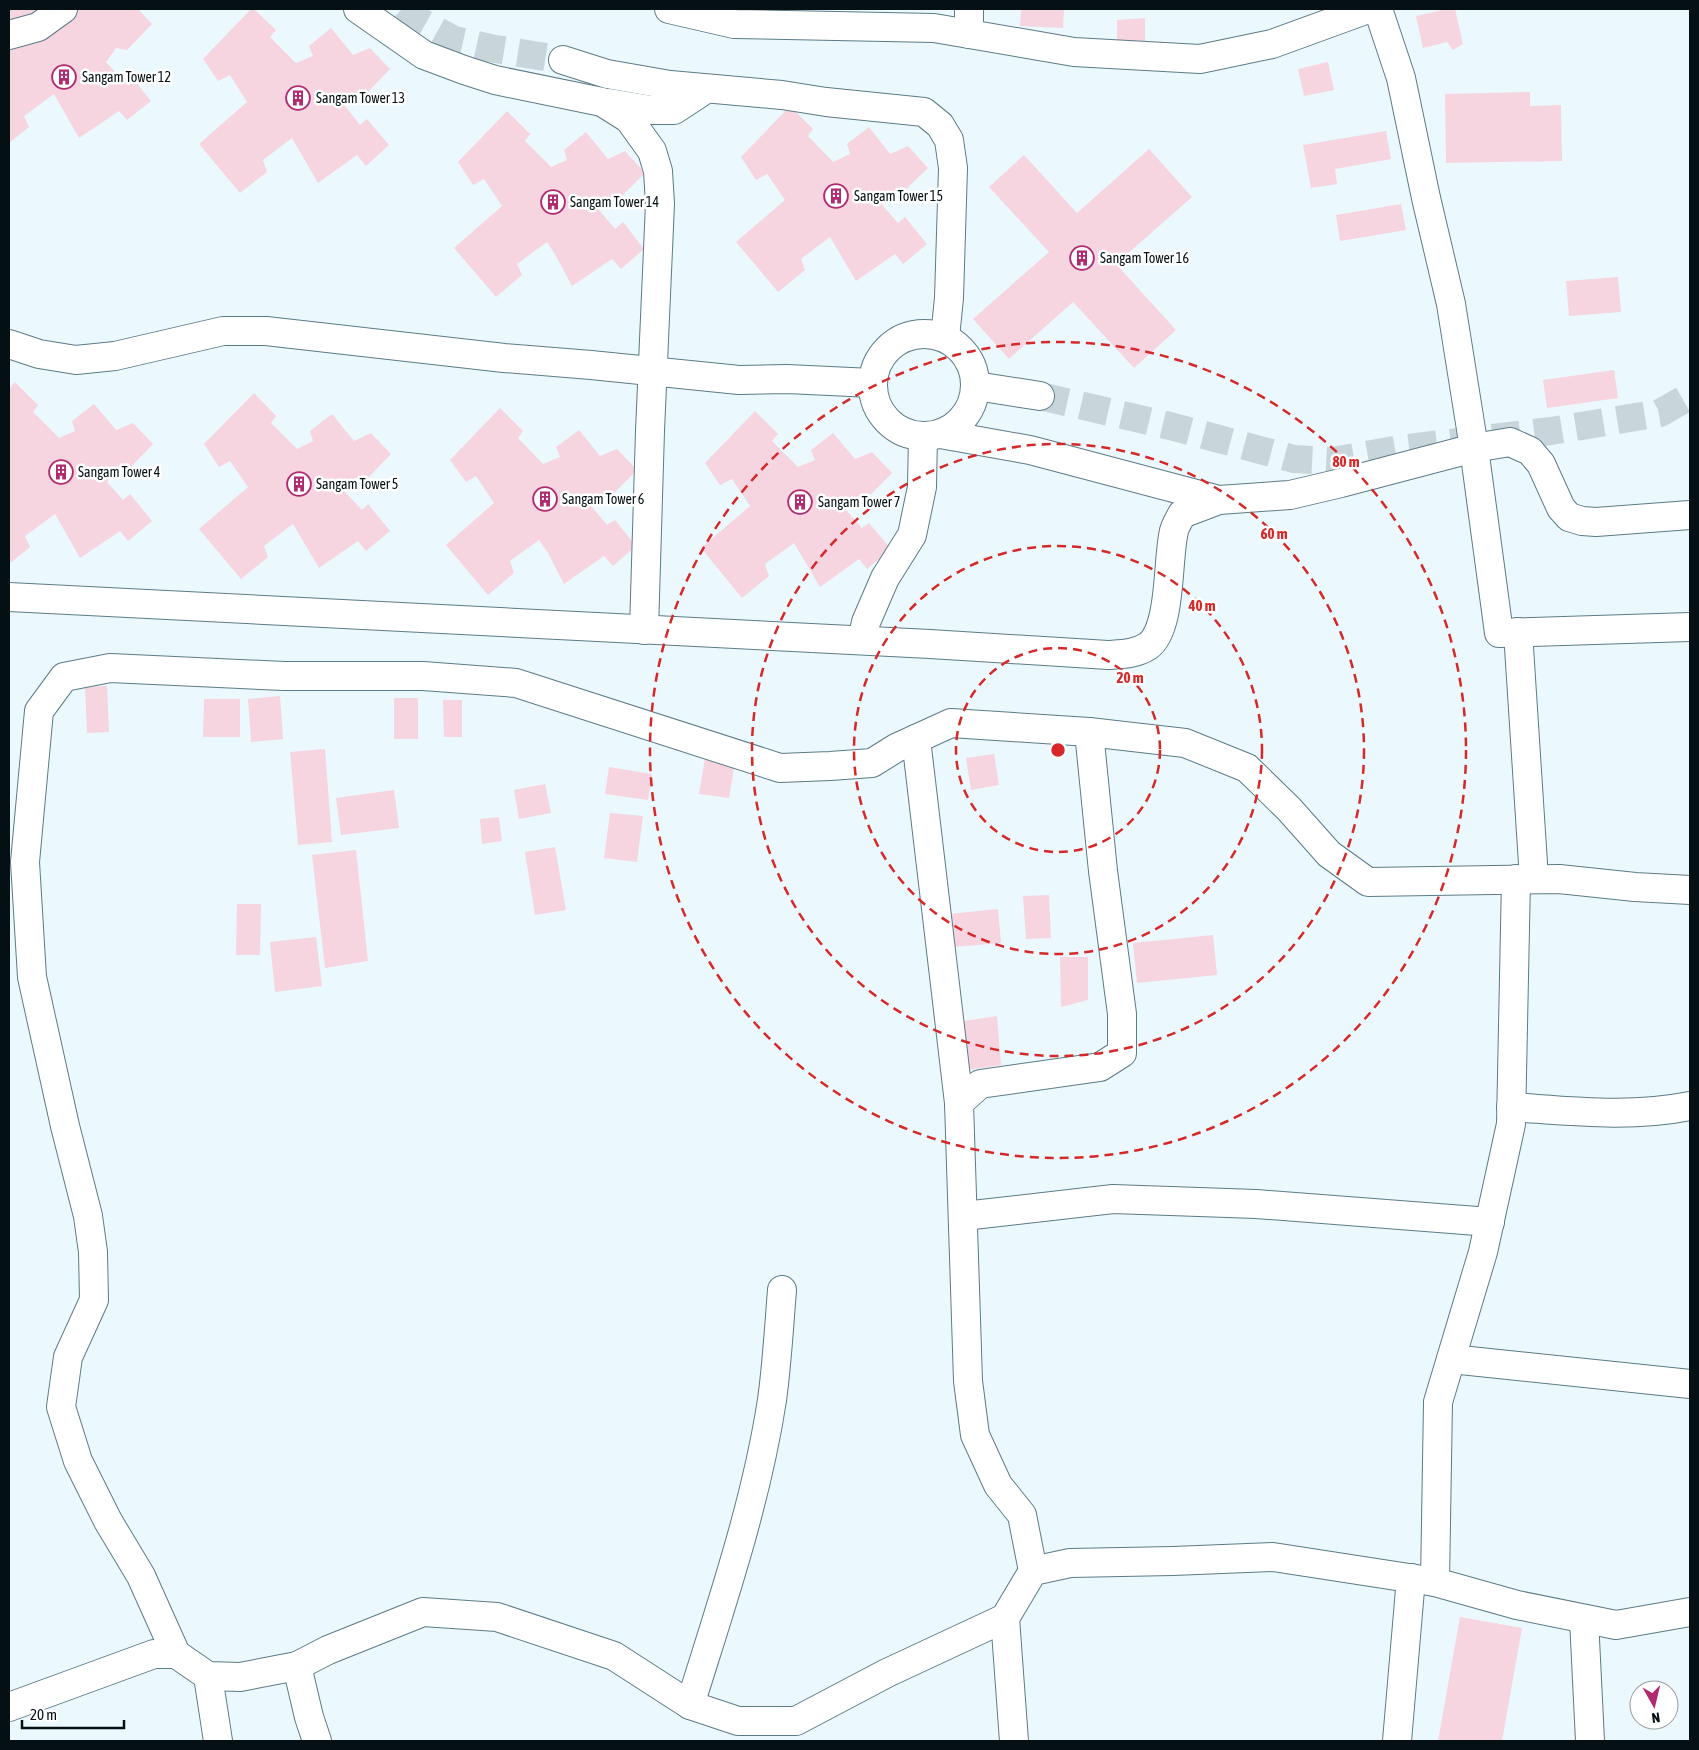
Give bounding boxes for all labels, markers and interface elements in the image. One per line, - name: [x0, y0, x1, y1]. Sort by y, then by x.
- building icon: Sangam Tower 12: [51, 64, 77, 90]
- place label: Sangam Tower 12: [82, 69, 171, 85]
- building icon: Sangam Tower 13: [285, 85, 311, 111]
- place label: Sangam Tower 13: [316, 90, 405, 106]
- building icon: Sangam Tower 15: [823, 183, 849, 209]
- place label: Sangam Tower 15: [854, 188, 943, 204]
- building icon: Sangam Tower 14: [540, 189, 566, 215]
- place label: Sangam Tower 14: [570, 194, 659, 210]
- building icon: Sangam Tower 16: [1069, 245, 1095, 271]
- place label: Sangam Tower 16: [1100, 250, 1189, 266]
- text: 80 m: [1333, 453, 1360, 470]
- building icon: Sangam Tower 4: [48, 459, 74, 485]
- place label: Sangam Tower 4: [78, 464, 161, 480]
- building icon: Sangam Tower 5: [286, 471, 312, 497]
- place label: Sangam Tower 5: [316, 476, 398, 492]
- building icon: Sangam Tower 6: [532, 486, 558, 512]
- building icon: Sangam Tower 7: [787, 489, 813, 515]
- place label: Sangam Tower 6: [562, 491, 645, 507]
- place label: Sangam Tower 7: [818, 494, 900, 510]
- text: 60 m: [1261, 525, 1288, 542]
- text: 40 m: [1188, 597, 1216, 614]
- text: 20 m: [1117, 669, 1144, 686]
- centre of rings: [1049, 741, 1067, 759]
- north arrow: [1629, 1680, 1679, 1730]
- scale bar: [22, 1698, 125, 1730]
- text: 20 m: [30, 1706, 57, 1723]
- text: N: [1651, 1709, 1661, 1726]

